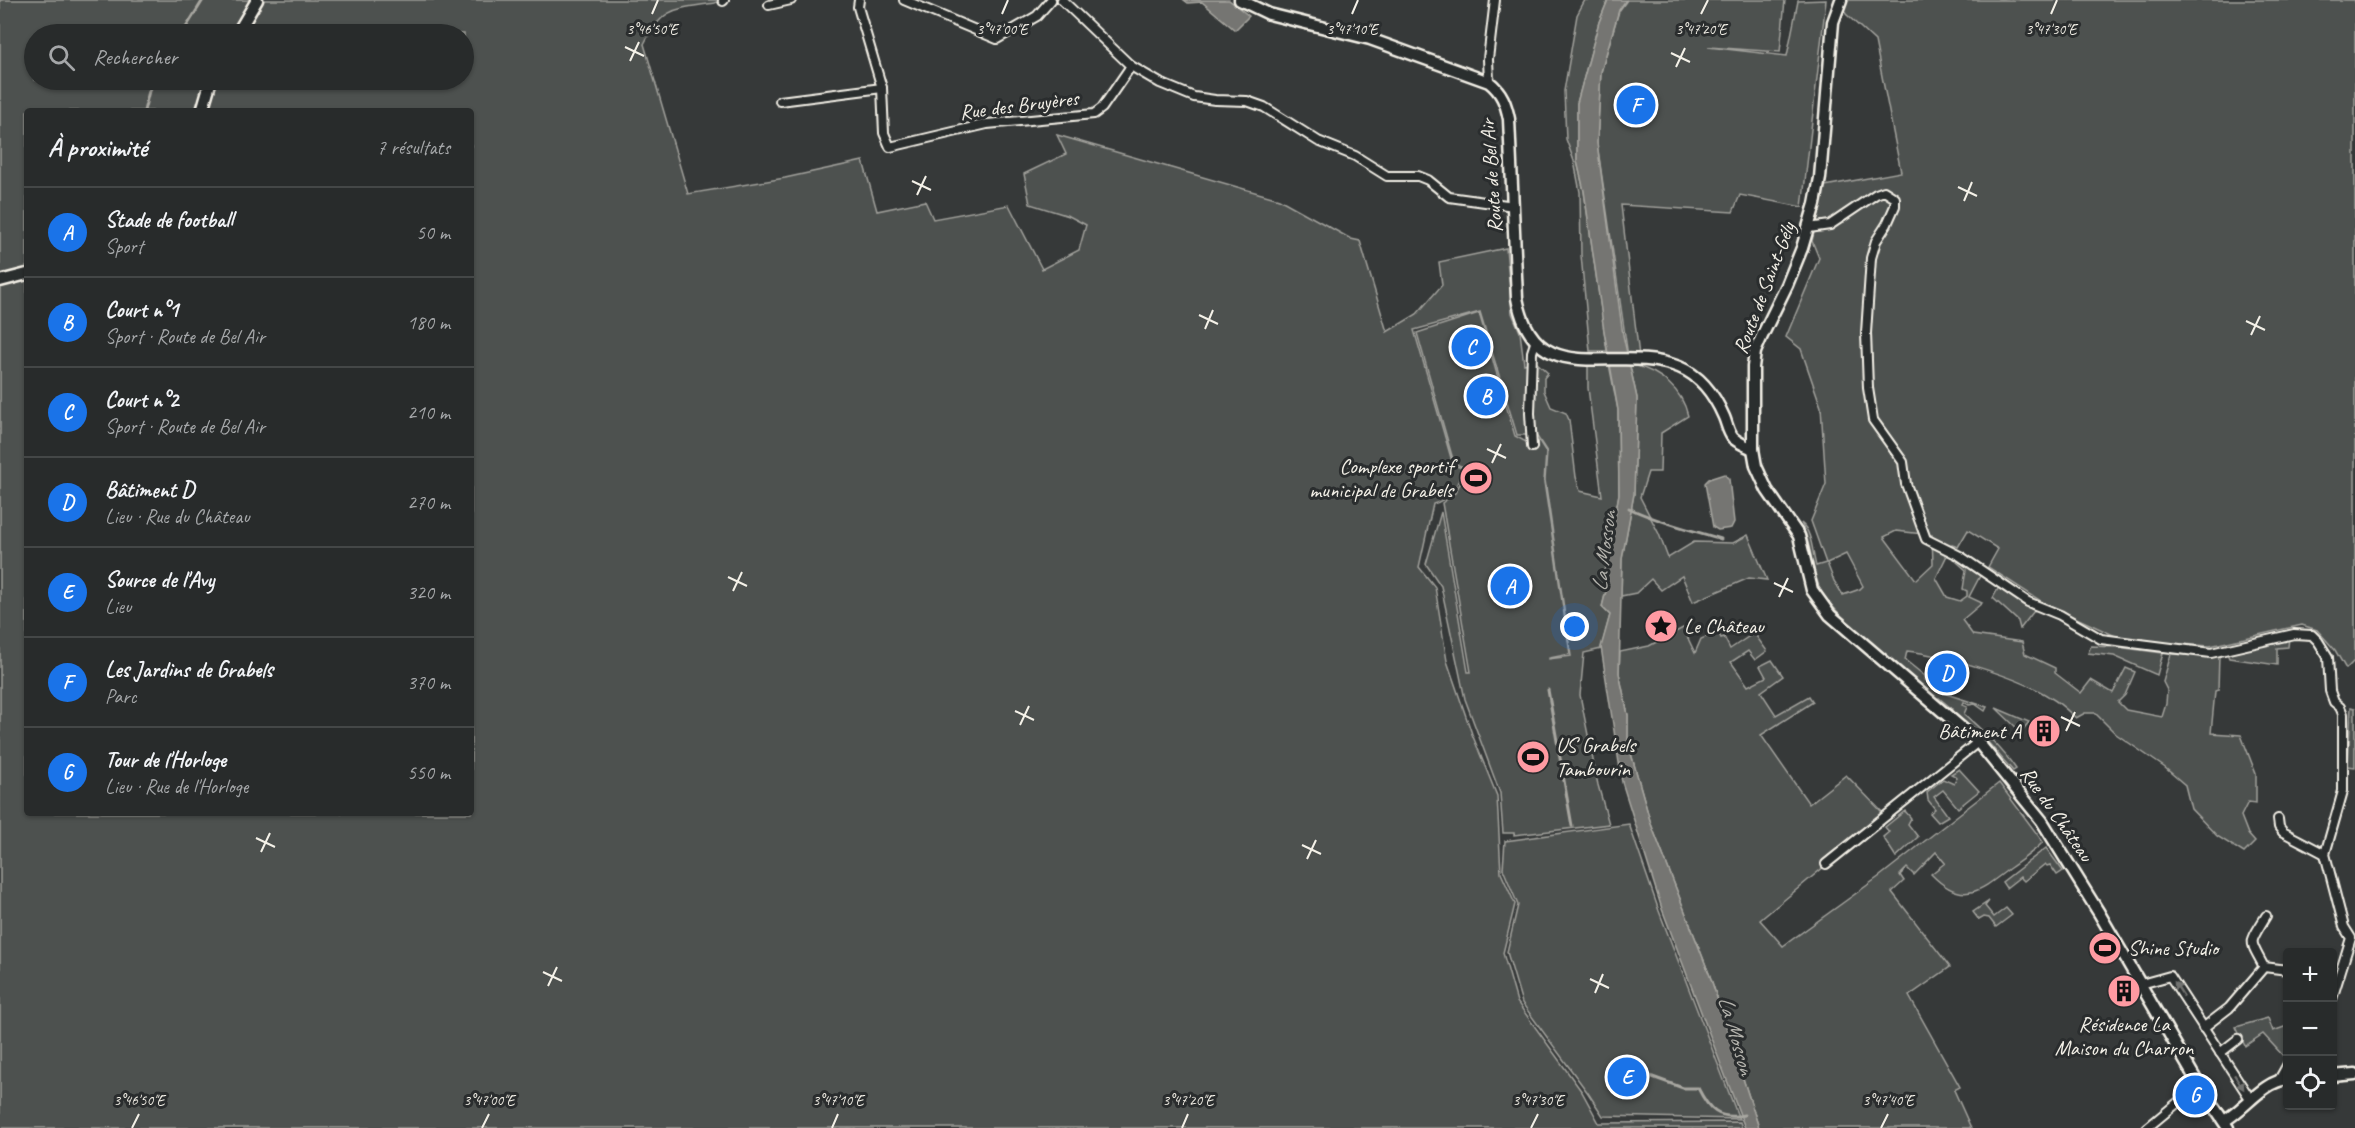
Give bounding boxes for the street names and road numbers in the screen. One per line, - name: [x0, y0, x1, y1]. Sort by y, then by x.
- street label: Rue des Bruyères: [958, 85, 1082, 125]
- street label: Route de Bel Air: [1474, 116, 1508, 234]
- street label: Route de Saint-Gély: [1727, 217, 1802, 357]
- street label: Rue du Château: [2015, 761, 2100, 868]

